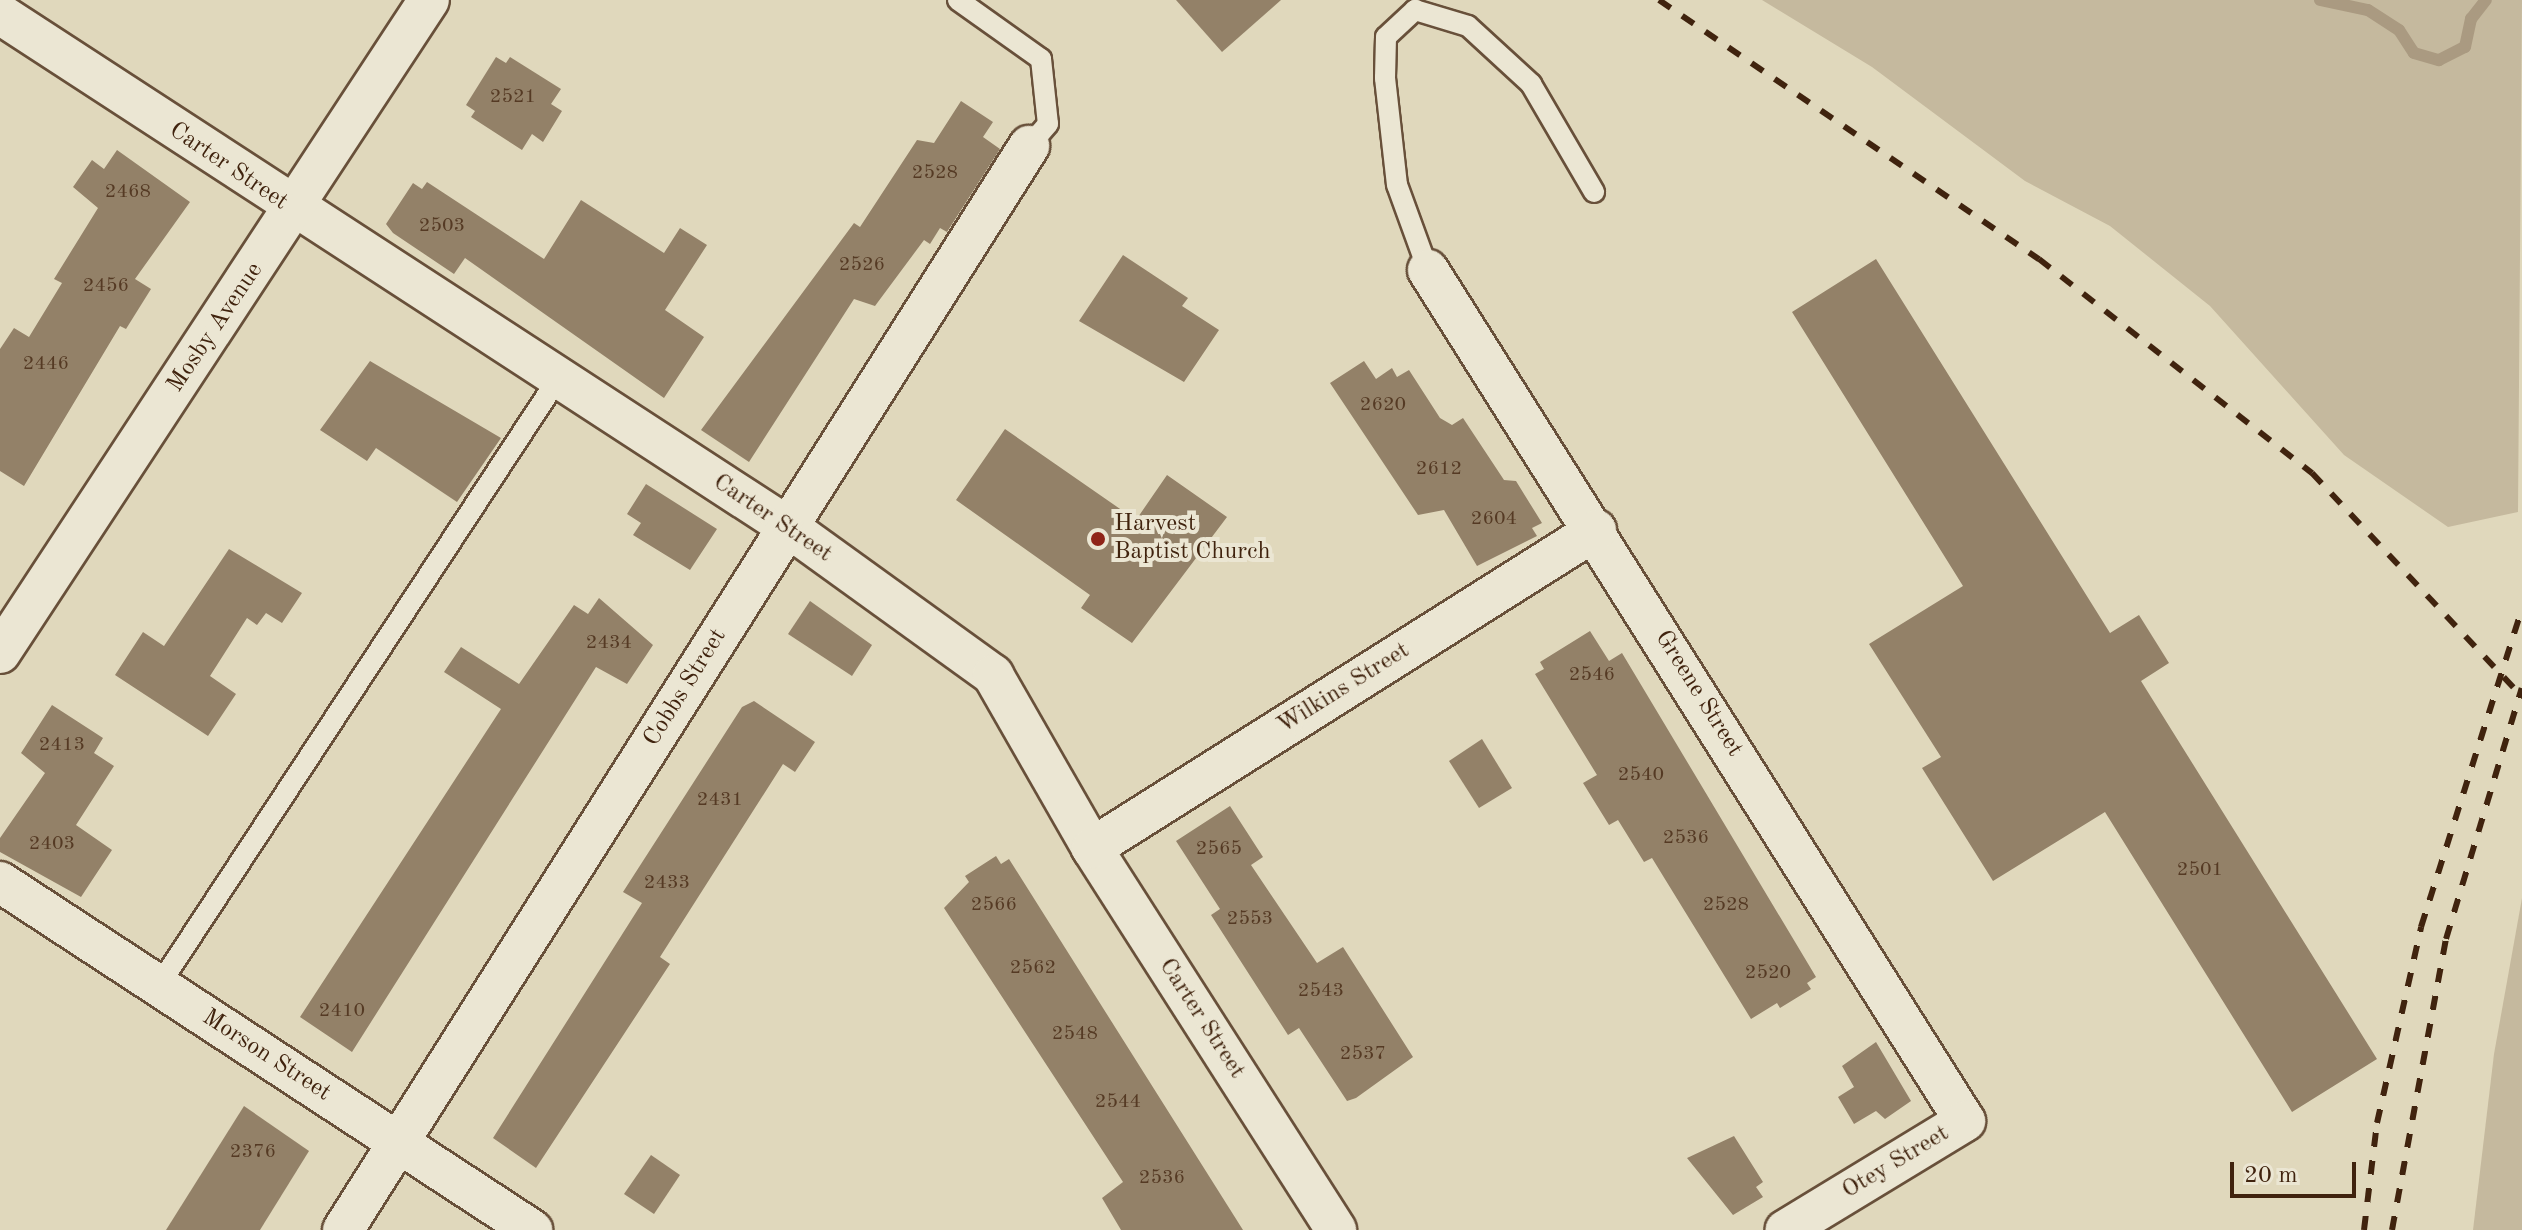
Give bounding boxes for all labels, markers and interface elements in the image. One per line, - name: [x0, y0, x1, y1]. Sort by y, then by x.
- house number: 2521: [490, 85, 536, 109]
- street label: Carter Street: [163, 117, 293, 217]
- house number: 2528: [912, 161, 958, 185]
- house number: 2468: [105, 180, 151, 204]
- house number: 2503: [419, 214, 465, 238]
- house number: 2526: [839, 253, 885, 277]
- street label: Mosby Avenue: [162, 258, 270, 398]
- house number: 2456: [83, 274, 129, 298]
- house number: 2446: [23, 352, 69, 376]
- house number: 2620: [1360, 393, 1406, 417]
- house number: 2612: [1416, 457, 1462, 481]
- street label: Carter Street: [707, 469, 837, 569]
- house number: 2604: [1471, 507, 1517, 531]
- place label: Harvest Baptist Church: [1114, 511, 1271, 567]
- marker: Harvest Baptist Church: [1089, 530, 1107, 548]
- street label: Cobbs Street: [638, 624, 734, 752]
- street label: Greene Street: [1648, 626, 1748, 762]
- house number: 2434: [586, 631, 632, 655]
- street label: Wilkins Street: [1273, 637, 1415, 741]
- house number: 2546: [1569, 663, 1615, 687]
- house number: 2413: [39, 733, 85, 757]
- house number: 2540: [1618, 763, 1664, 787]
- house number: 2431: [697, 788, 743, 812]
- house number: 2536: [1663, 826, 1709, 850]
- house number: 2403: [29, 832, 75, 856]
- house number: 2565: [1196, 837, 1242, 861]
- house number: 2501: [2177, 858, 2223, 882]
- house number: 2433: [644, 871, 690, 895]
- house number: 2566: [971, 893, 1017, 917]
- house number: 2528: [1703, 893, 1749, 917]
- house number: 2553: [1227, 907, 1273, 931]
- street label: Carter Street: [1152, 954, 1250, 1084]
- house number: 2562: [1010, 956, 1056, 980]
- house number: 2520: [1745, 961, 1791, 985]
- house number: 2543: [1298, 979, 1344, 1003]
- house number: 2410: [319, 999, 365, 1023]
- street label: Morson Street: [196, 1004, 336, 1108]
- house number: 2548: [1052, 1022, 1098, 1046]
- house number: 2537: [1340, 1042, 1386, 1066]
- house number: 2544: [1095, 1090, 1141, 1114]
- street label: Otey Street: [1837, 1120, 1955, 1206]
- house number: 2376: [230, 1140, 276, 1164]
- scale bar: [2234, 1146, 2360, 1196]
- text: 20 m: [2244, 1164, 2298, 1188]
- house number: 2536: [1139, 1166, 1185, 1190]

